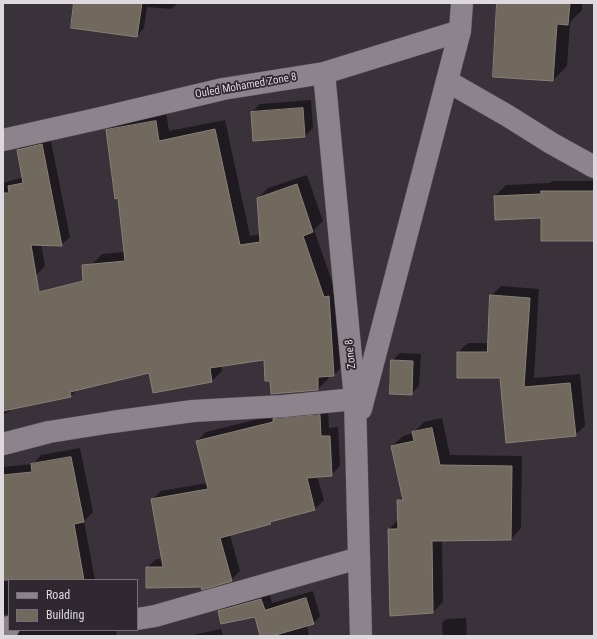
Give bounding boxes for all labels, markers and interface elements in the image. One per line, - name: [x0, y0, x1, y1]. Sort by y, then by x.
- street label: Ouled Mohamed Zone 8: [194, 71, 298, 101]
- street label: Zone 8: [343, 339, 359, 369]
- legend: [8, 579, 138, 631]
- text: Road: [46, 588, 70, 602]
- text: Building: [46, 608, 84, 622]

